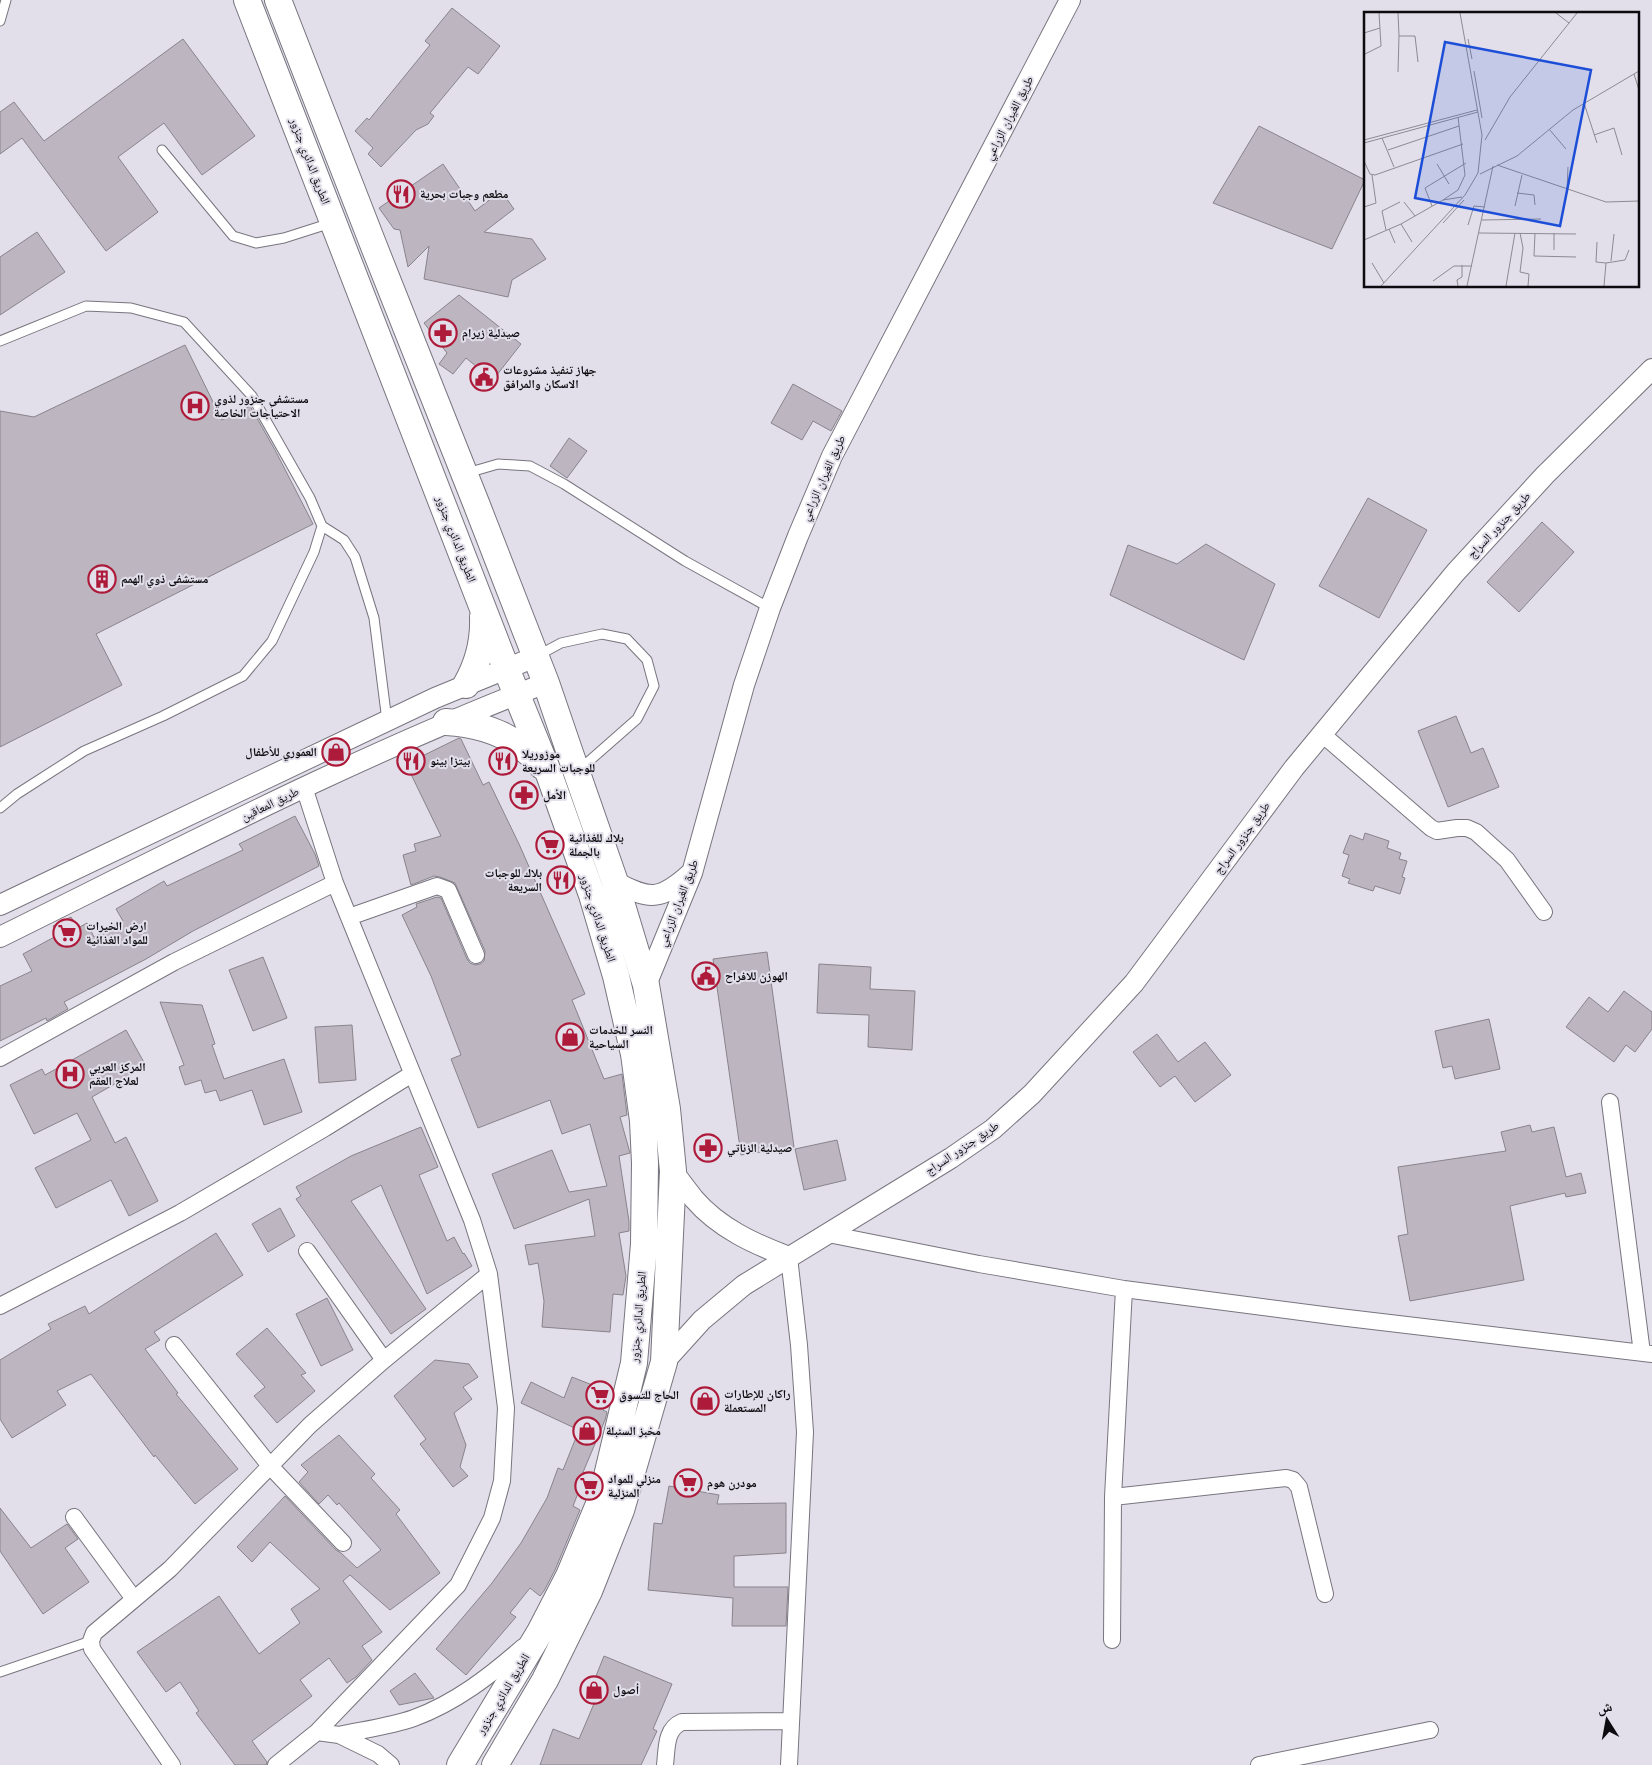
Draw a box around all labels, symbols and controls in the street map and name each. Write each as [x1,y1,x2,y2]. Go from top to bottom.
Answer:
inset map [1364,12,1640,288]
street label: طريق الغيران الزراعي [980,73,1039,164]
street label: الطريق الدائري جنزور [284,114,335,207]
restaurant icon: مطعم وجبات بحرية [386,179,416,209]
place label: مطعم وجبات بحرية [420,185,509,202]
pharmacy icon: صيدلية زيرام [428,318,458,348]
place label: صيدلية زيرام [462,324,520,341]
place label: جهاز تنفيذ مشروعات الاسكان والمرافق [503,361,597,392]
public building icon: جهاز تنفيذ مشروعات الاسكان والمرافق [469,362,499,392]
place label: مستشفي جنزور لذوي الاحتياجات الخاصة [214,390,309,421]
hospital icon: مستشفي جنزور لذوي الاحتياجات الخاصة [180,391,210,421]
street label: طريق الغيران الزراعي [796,432,851,524]
street label: طريق جنزور السراج [1463,487,1534,562]
street label: الطريق الدائري جنزور [430,492,481,585]
building icon: مستشفى ذوي الهمم [87,564,117,594]
place label: مستشفى ذوي الهمم [121,570,209,589]
shop icon: العموري للأطفال [321,737,351,767]
place label: العموري للأطفال [245,743,317,762]
place label: موزوريلا للوجبات السريعة [522,745,595,776]
restaurant icon: بيتزا بينو [396,746,426,776]
restaurant icon: موزوريلا للوجبات السريعة [488,746,518,776]
place label: بيتزا بينو [430,752,470,769]
pharmacy icon: الأمل [509,780,539,810]
street label: طريق المعاقين [238,782,302,825]
place label: الأمل [543,786,566,803]
street label: طريق جنزور السراج [1210,798,1274,877]
place label: بلاك للغذائية بالجملة [569,829,624,860]
supermarket icon: بلاك للغذائية بالجملة [535,830,565,860]
street label: طريق الغيران الزراعي [653,857,704,950]
place label: بلاك للوجبات السريعة [485,864,542,895]
restaurant icon: بلاك للوجبات السريعة [546,865,576,895]
street label: الطريق الدائري جنزور [574,871,621,965]
place label: ارض الخيرات للمواد الغذائية [86,917,148,948]
supermarket icon: ارض الخيرات للمواد الغذائية [52,918,82,948]
public building icon: الهوزن للافراح [691,961,721,991]
place label: الهوزن للافراح [725,967,788,984]
place label: النسر للخدمات السياحية [589,1021,653,1052]
shop icon: النسر للخدمات السياحية [555,1022,585,1052]
place label: المركز العربي لعلاج العقم [89,1058,146,1089]
hospital icon: المركز العربي لعلاج العقم [55,1059,85,1089]
street label: طريق جنزور السراج [921,1117,1002,1179]
pharmacy icon: صيدلية الزناتي [693,1133,723,1163]
place label: صيدلية الزناتي [727,1139,792,1158]
street label: الطريق الدائري جنزور [625,1270,652,1365]
supermarket icon: الحاج للتسوق [585,1380,615,1410]
place label: راكان للإطارات المستعملة [724,1385,791,1416]
place label: الحاج للتسوق [619,1386,679,1403]
shop icon: راكان للإطارات المستعملة [690,1386,720,1416]
shop icon: مخبز السنبلة [572,1416,602,1446]
place label: مخبز السنبلة [606,1422,661,1439]
supermarket icon: مودرن هوم [673,1468,703,1498]
place label: منزلي للمواد المنزلية [608,1470,661,1501]
supermarket icon: منزلي للمواد المنزلية [574,1471,604,1501]
place label: مودرن هوم [707,1474,757,1491]
street label: الطريق الدائري جنزور [471,1650,535,1739]
shop icon: أصول [579,1675,609,1705]
place label: أصول [613,1681,639,1698]
north arrow [1582,1695,1632,1745]
text: ش [1595,1696,1614,1717]

